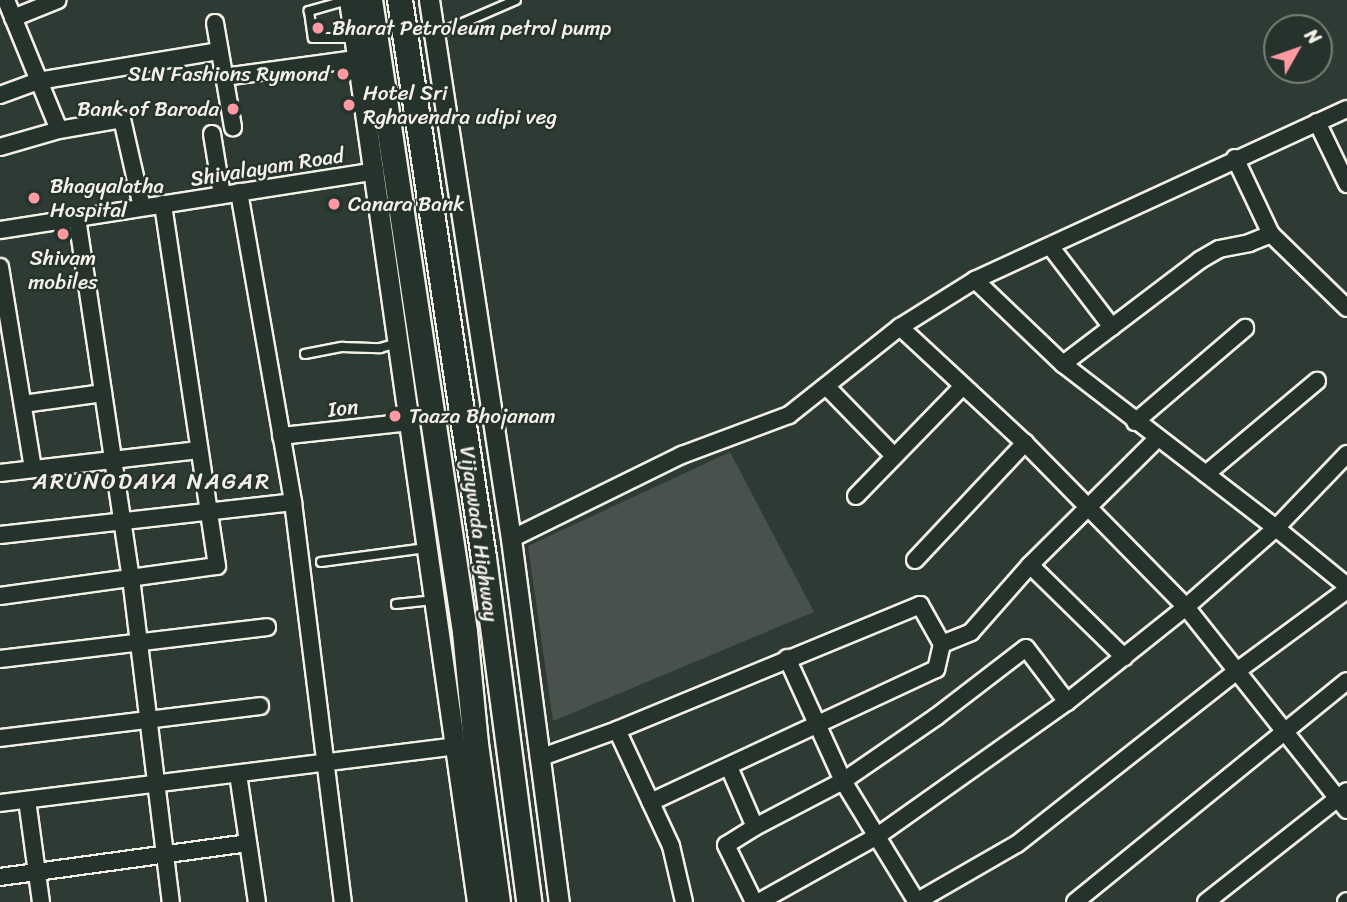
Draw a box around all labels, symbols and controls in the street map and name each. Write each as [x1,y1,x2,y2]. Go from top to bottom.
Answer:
north arrow [1263,14,1333,84]
place label: Bharat Petroleum petrol pump [332,15,612,41]
marker: Bharat Petroleum petrol pump [310,20,326,36]
text: N [1296,21,1330,52]
place label: SLN Fashions Rymond [128,61,329,87]
marker: SLN Fashions Rymond [335,66,351,82]
place label: Hotel Sri Rghavendra udipi veg [363,80,557,130]
place label: Bank of Baroda [77,96,219,122]
marker: Hotel Sri Rghavendra udipi veg [341,97,357,113]
marker: Bank of Baroda [225,101,241,117]
street label: Shivalayam Road [189,142,345,192]
place label: Bhagyalatha Hospital [50,173,164,223]
marker: Bhagyalatha Hospital [24,188,44,208]
place label: Canara Bank [348,191,464,217]
marker: Canara Bank [326,196,342,212]
marker: Shivam mobiles [55,226,71,242]
place label: Shivam mobiles [28,245,98,295]
street label: Ion [326,394,360,422]
place label: Taaza Bhojanam [409,403,556,429]
marker: Taaza Bhojanam [387,408,403,424]
street label: Vijaywada Highway [454,445,504,623]
district label: ARUNODAYA NAGAR [35,468,269,496]

